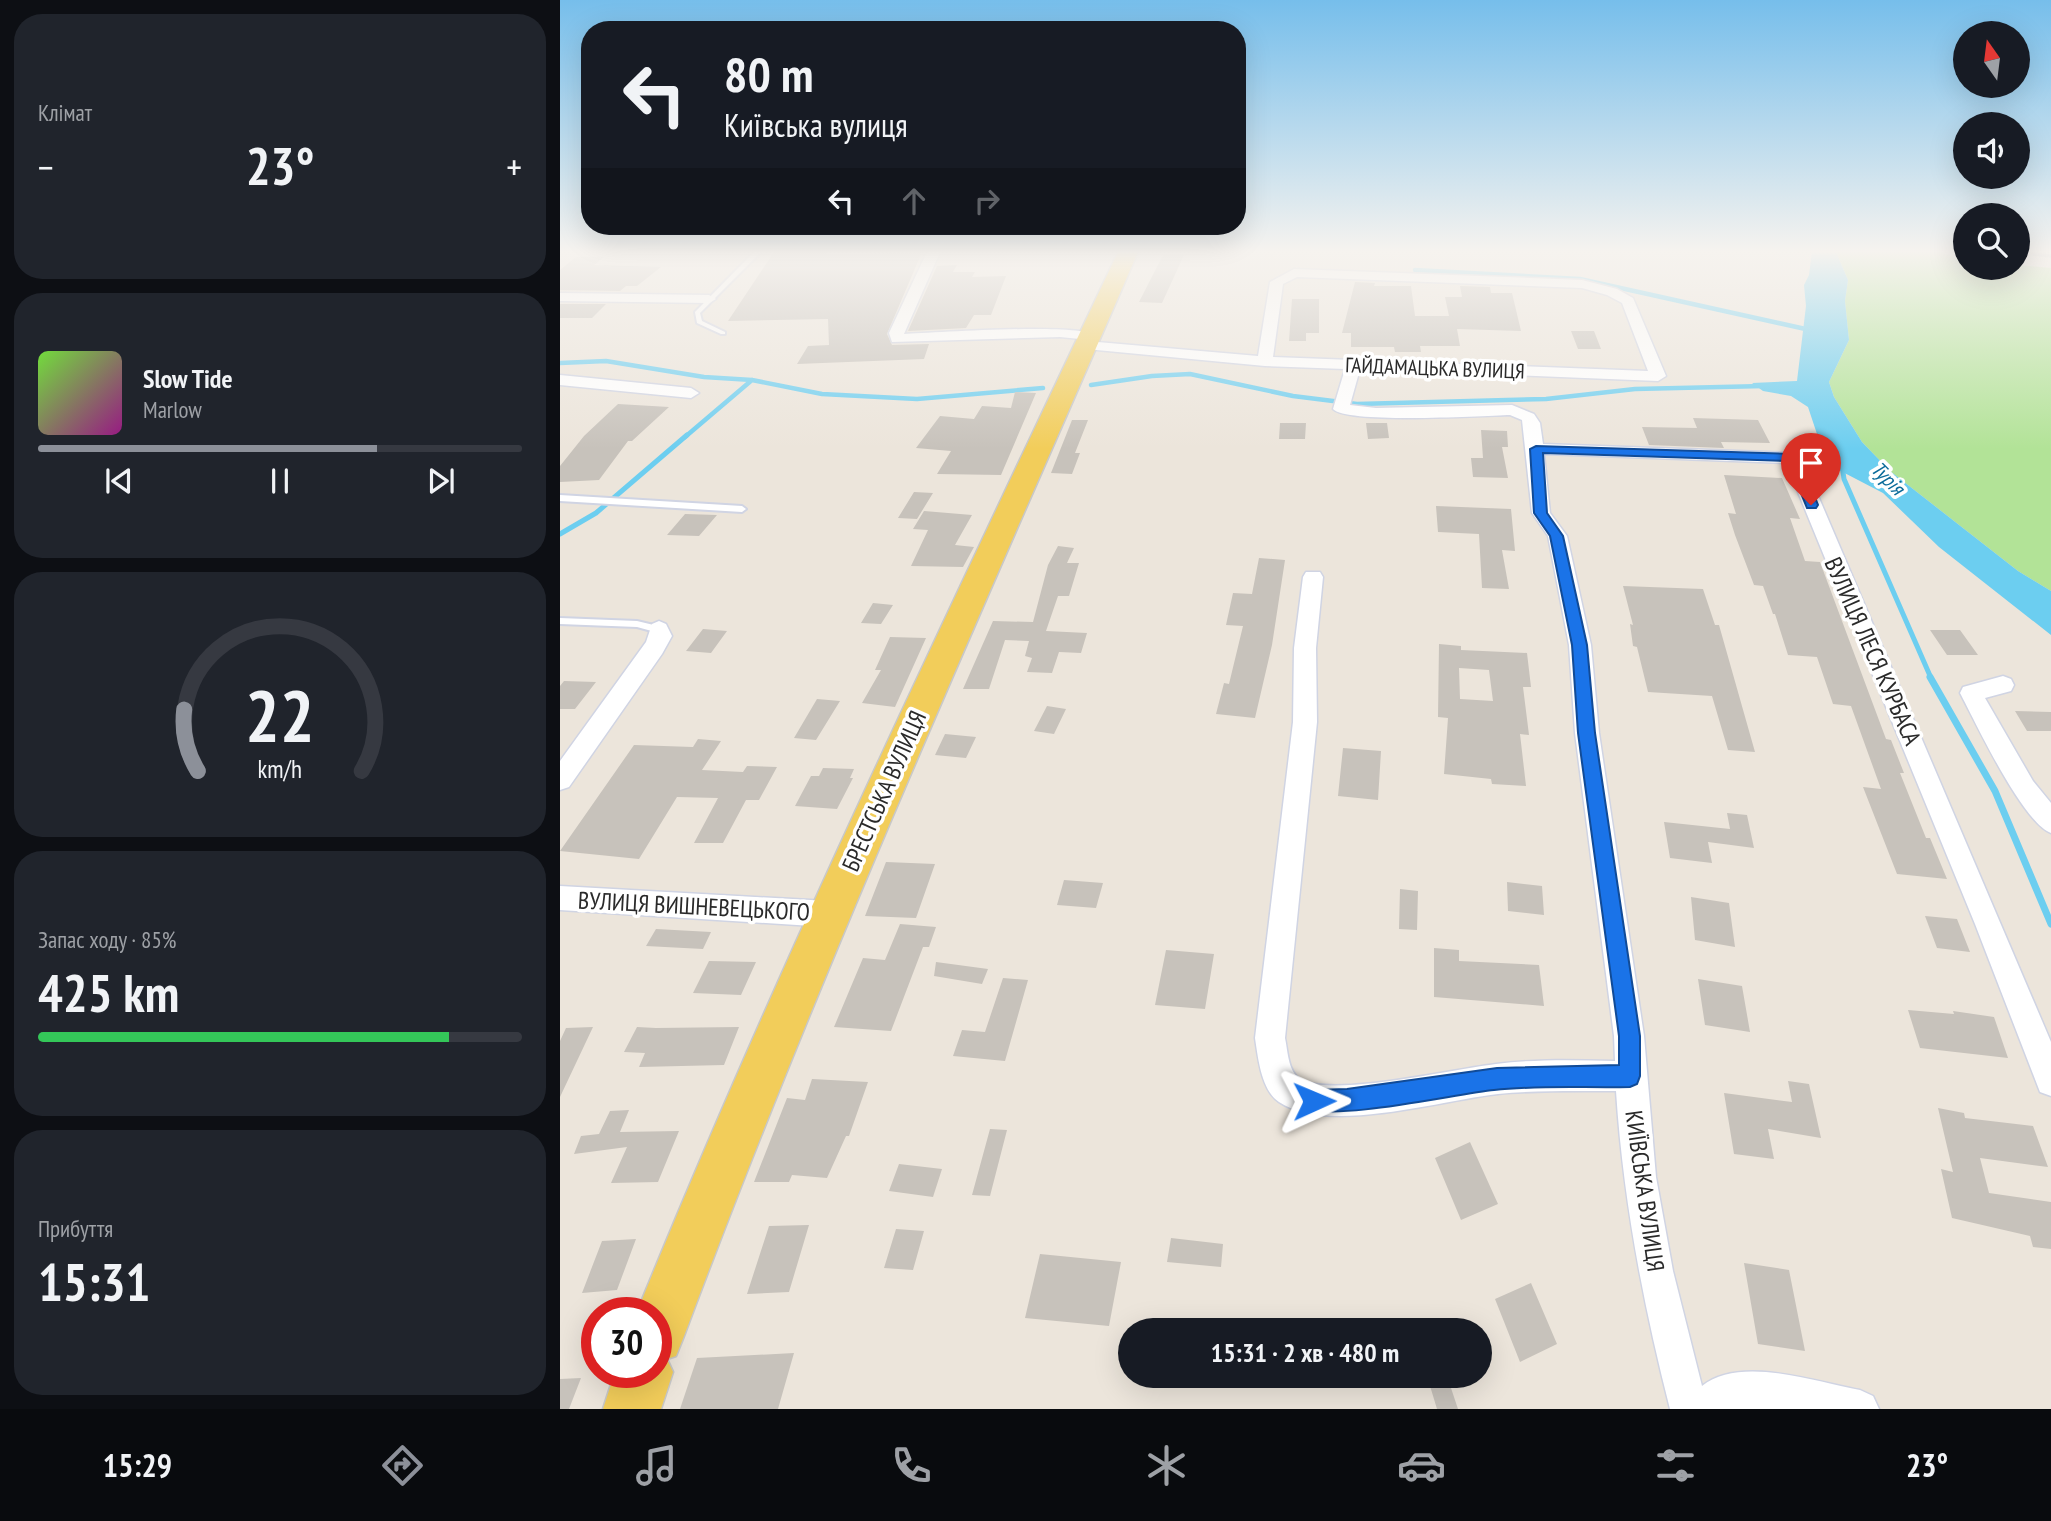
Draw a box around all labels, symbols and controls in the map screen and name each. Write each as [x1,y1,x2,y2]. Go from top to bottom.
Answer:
north arrow [1953,21,2030,98]
map controls [1953,21,2030,280]
text: 80 m [724,42,813,106]
icon: left [609,49,700,140]
text: Клімат [38,98,92,127]
text: Київська вулиця [724,104,908,146]
button: sound [1953,112,2030,189]
text: 23° [246,132,314,199]
text: − [38,142,54,191]
text: + [506,142,522,191]
icon: left [822,182,860,220]
icon: ahead [895,182,933,220]
icon: right [968,182,1006,220]
button: search [1953,203,2030,280]
street label: ГАЙДАМАЦЬКА ВУЛИЦЯ [1345,351,1525,385]
text: Slow Tide [143,362,233,395]
text: Marlow [143,395,202,424]
pin [1781,433,1841,505]
icon: arrive [1792,444,1830,482]
water label: Турія [1865,455,1912,502]
icon: previous [100,462,138,500]
icon: pause [261,462,299,500]
icon: next [422,462,460,500]
street label: ВУЛИЦЯ ЛЕСЯ КУРБАСА [1818,552,1929,750]
text: 22 [245,667,315,761]
street label: БРЕСТСЬКА ВУЛИЦЯ [835,706,933,876]
text: km/h [258,752,302,784]
street label: ВУЛИЦЯ ВИШНЕВЕЦЬКОГО [577,884,811,928]
text: Запас ходу · 85% [38,925,176,954]
text: 425 km [38,959,179,1026]
position arrow [1277,1064,1351,1138]
street label: КИЇВСЬКА ВУЛИЦЯ [1618,1108,1672,1274]
text: Прибуття [38,1214,113,1243]
text: 15:31 [38,1248,150,1315]
speed limit sign: 30 [581,1297,672,1388]
text: 15:31 · 2 хв · 480 m [1211,1336,1399,1369]
icon: directions [378,1441,427,1490]
icon: music [632,1441,681,1490]
icon: phone [887,1441,936,1490]
icon: climate [1142,1441,1191,1490]
icon: car [1397,1441,1446,1490]
icon: filters [1651,1441,1700,1490]
text: 15:29 [103,1444,172,1486]
text: 23° [1906,1444,1948,1486]

